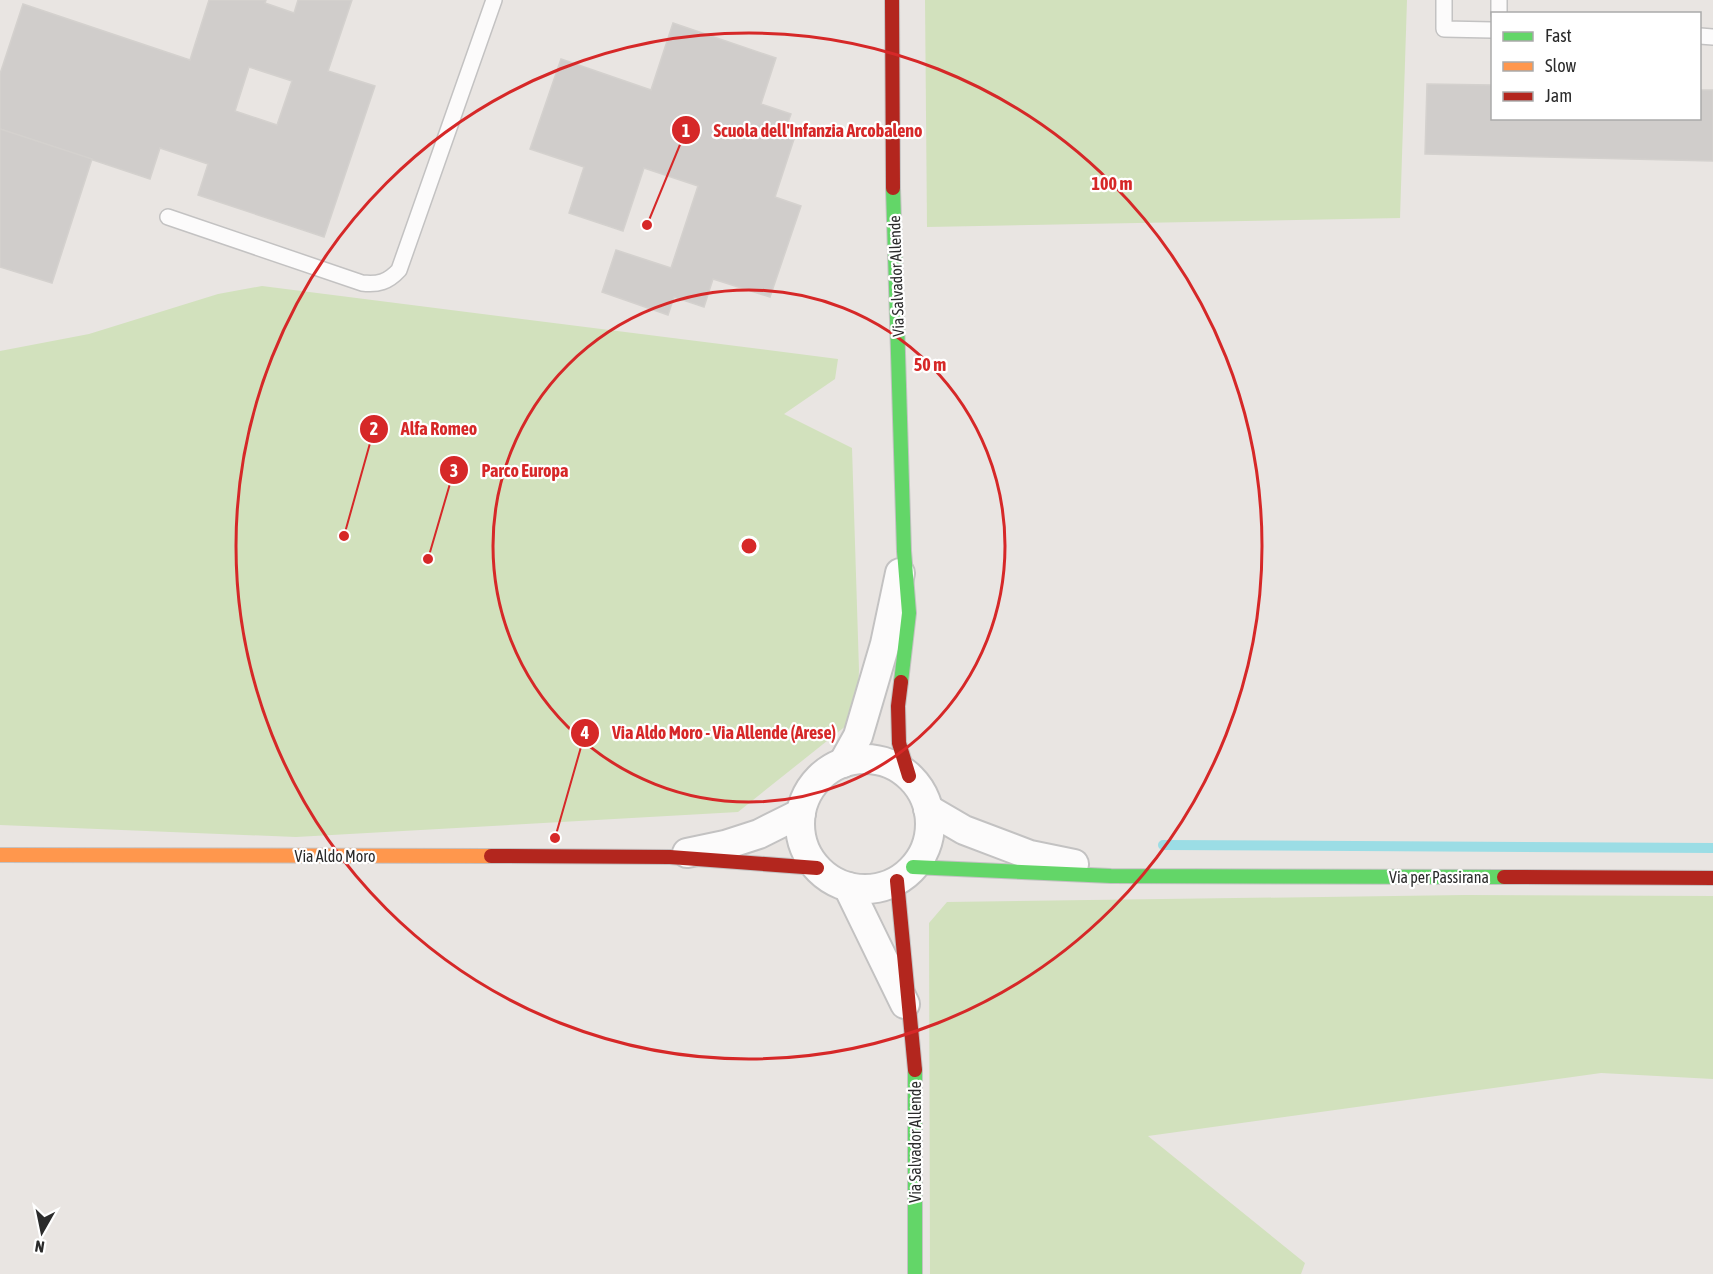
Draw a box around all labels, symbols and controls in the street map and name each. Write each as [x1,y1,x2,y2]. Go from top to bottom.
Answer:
legend [1491,12,1701,120]
text: Fast [1545,25,1572,46]
text: Slow [1545,55,1576,76]
text: Jam [1545,85,1572,106]
callout: Scuola dell'Infanzia Arcobaleno [671,112,934,148]
text: 1 [682,120,690,141]
text: Scuola dell'Infanzia Arcobaleno [713,120,923,141]
text: 100 m [1092,173,1132,194]
street label: Via Salvador Allende [885,215,907,337]
text: 50 m [914,354,946,375]
callout: Alfa Romeo [359,411,489,447]
text: 2 [370,418,378,439]
text: Alfa Romeo [400,418,477,439]
callout: Parco Europa [439,452,580,488]
text: 3 [450,460,458,481]
text: Parco Europa [482,460,568,481]
centre of rings [739,536,759,556]
callout: Via Aldo Moro - Via Allende (Arese) [570,715,848,751]
text: 4 [580,722,589,743]
text: Via Aldo Moro - Via Allende (Arese) [611,722,836,743]
street label: Via Aldo Moro [295,847,375,865]
street label: Via per Passirana [1389,868,1489,887]
street label: Via Salvador Allende [906,1081,924,1203]
north arrow [12,1202,72,1262]
text: N [34,1237,46,1256]

